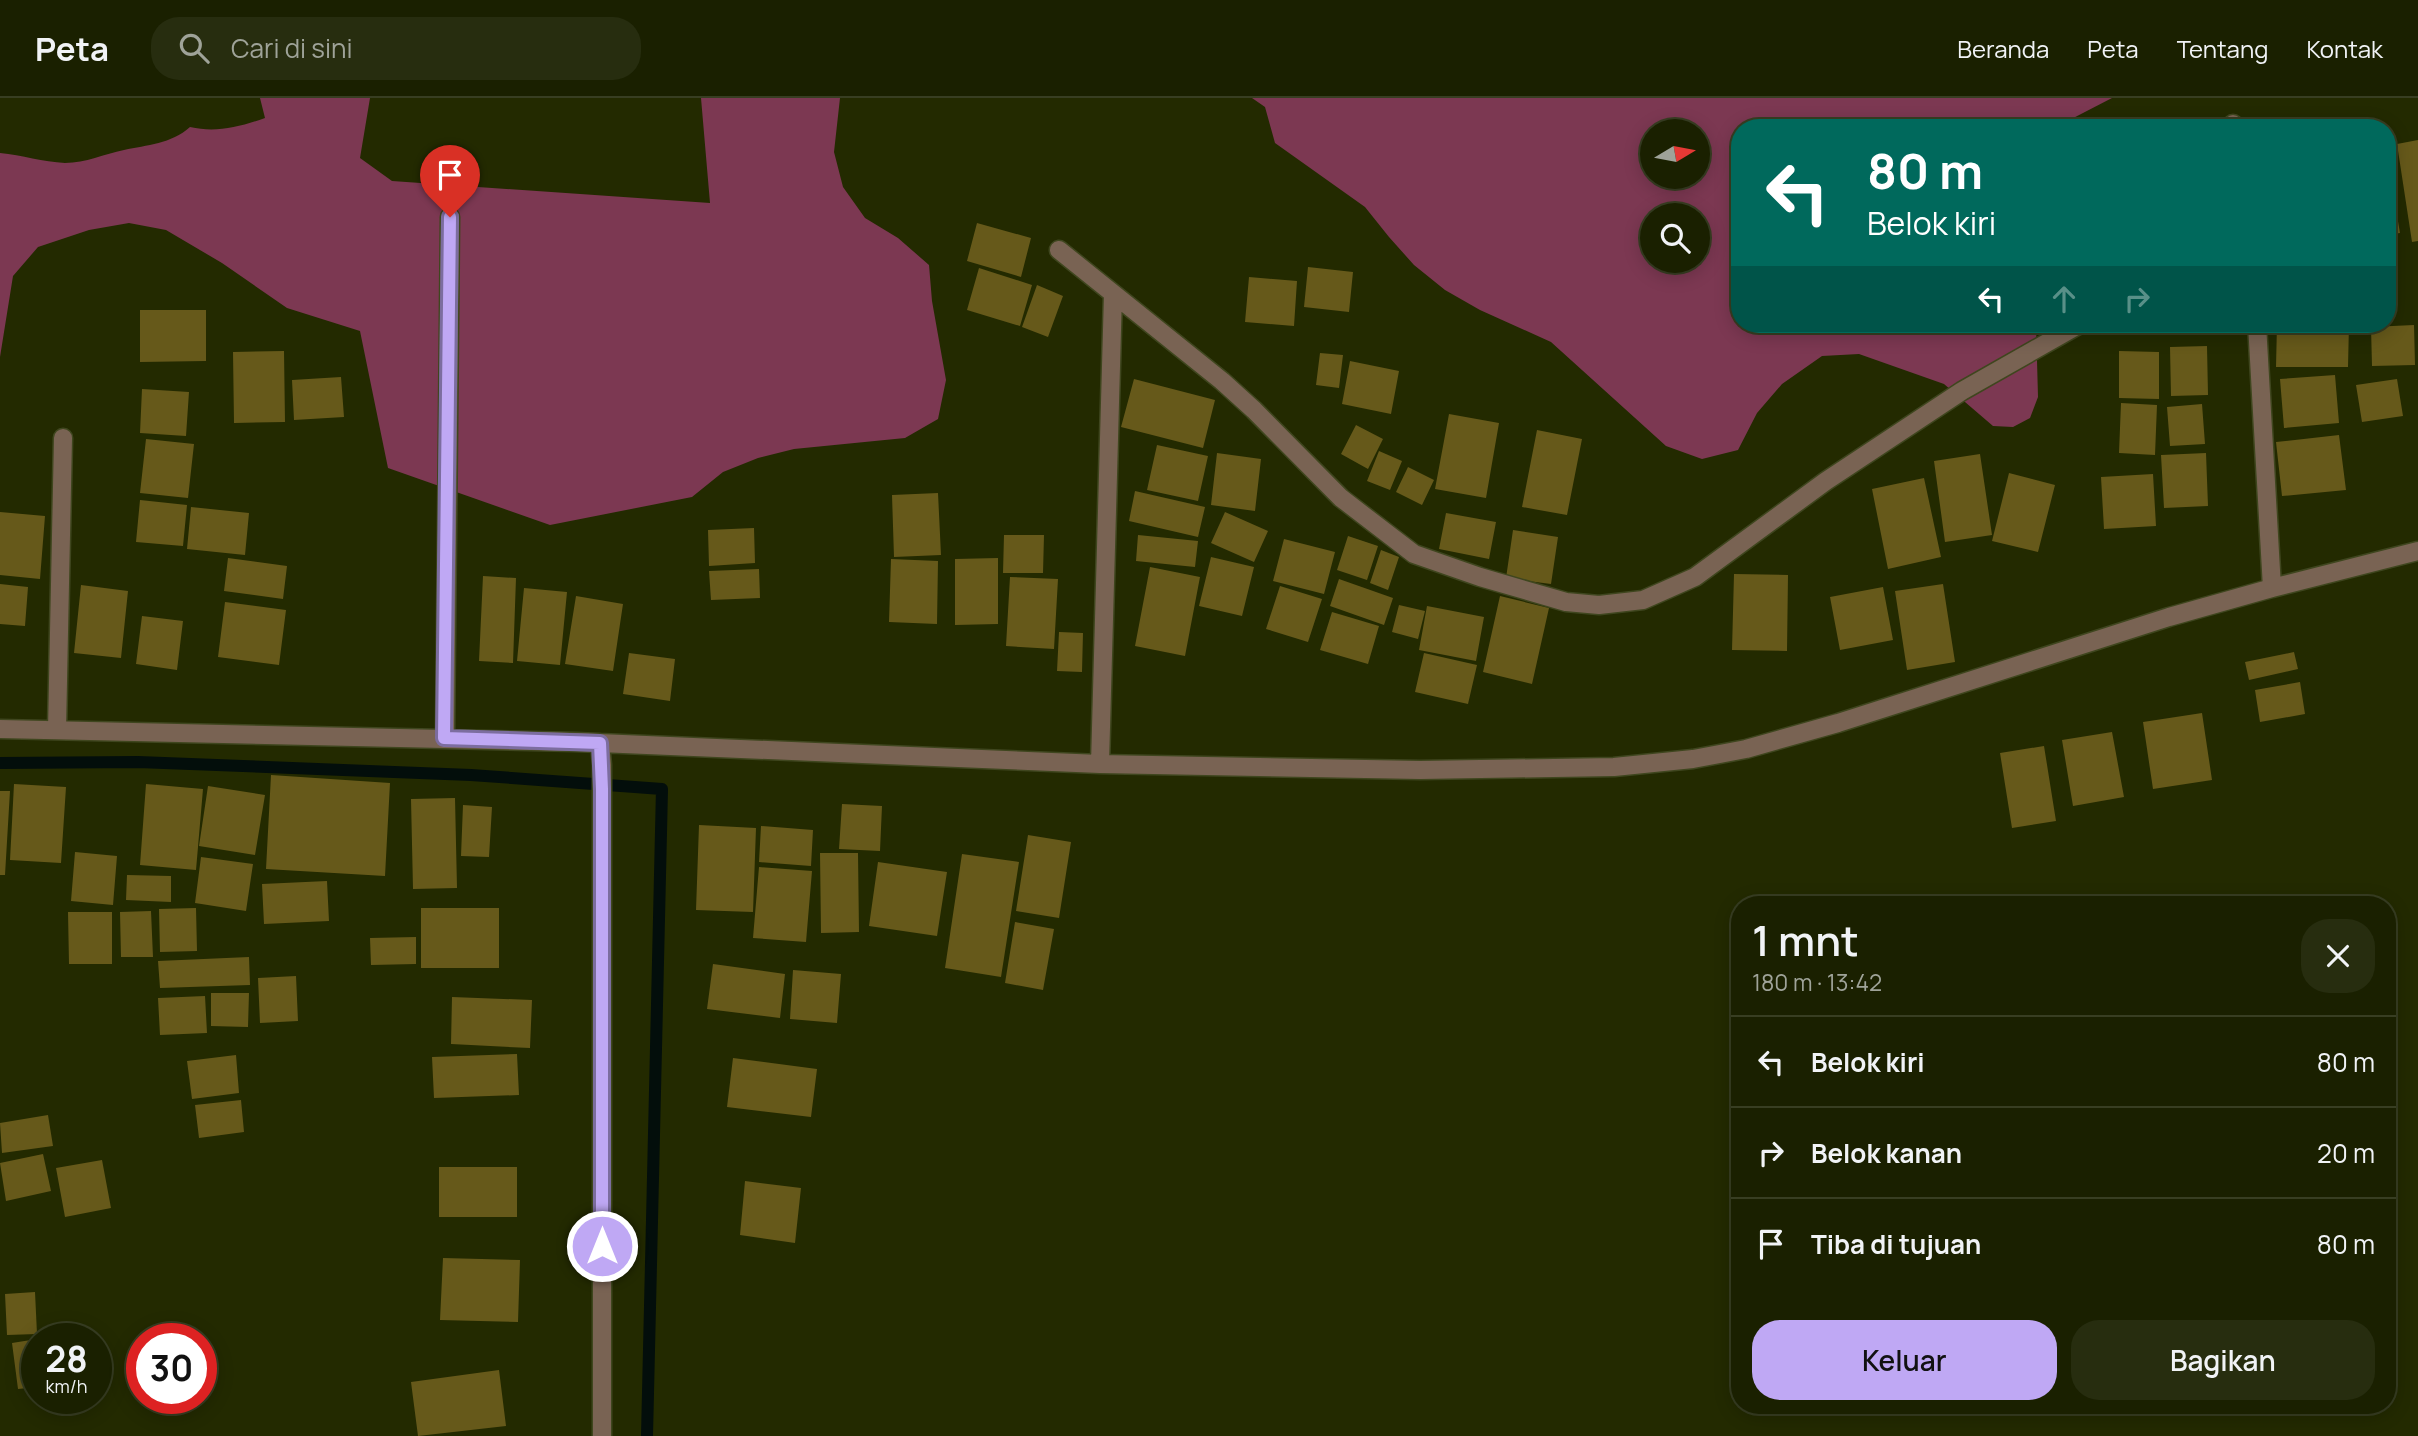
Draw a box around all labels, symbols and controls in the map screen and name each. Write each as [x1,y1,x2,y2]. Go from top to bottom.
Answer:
search box [151,17,641,80]
text: Peta [35,26,109,71]
icon: search [175,29,213,67]
text: Cari di sini [231,30,353,66]
text: Beranda [1957,32,2049,65]
text: Peta [2087,32,2139,65]
text: Tentang [2177,32,2268,65]
text: Kontak [2306,32,2383,65]
north arrow [1640,119,1710,189]
map controls [1640,119,1710,273]
text: 80 m [1867,137,1983,204]
pin [420,145,480,217]
icon: left [1752,147,1843,238]
icon: arrive [431,156,469,194]
text: Belok kiri [1867,201,1996,245]
button: search [1640,203,1710,273]
icon: left [1972,280,2010,318]
icon: ahead [2045,280,2083,318]
icon: right [2118,280,2156,318]
text: 1 mnt [1752,911,1859,969]
button: close [2301,919,2375,993]
text: 180 m · 13:42 [1752,966,1882,998]
icon: left [1752,1043,1790,1081]
text: Belok kiri [1811,1044,1925,1080]
text: 80 m [2317,1044,2375,1080]
icon: right [1752,1134,1790,1172]
text: Belok kanan [1811,1135,1962,1171]
text: 20 m [2317,1135,2375,1171]
position arrow [565,1209,639,1283]
icon: arrive [1752,1225,1790,1263]
text: Tiba di tujuan [1811,1226,1981,1262]
text: 80 m [2317,1226,2375,1262]
button: Keluar [1752,1320,2057,1400]
button: Bagikan [2071,1320,2375,1400]
speed limit sign: 30 [126,1323,217,1414]
text: 28 [45,1335,88,1383]
text: km/h [46,1374,87,1398]

